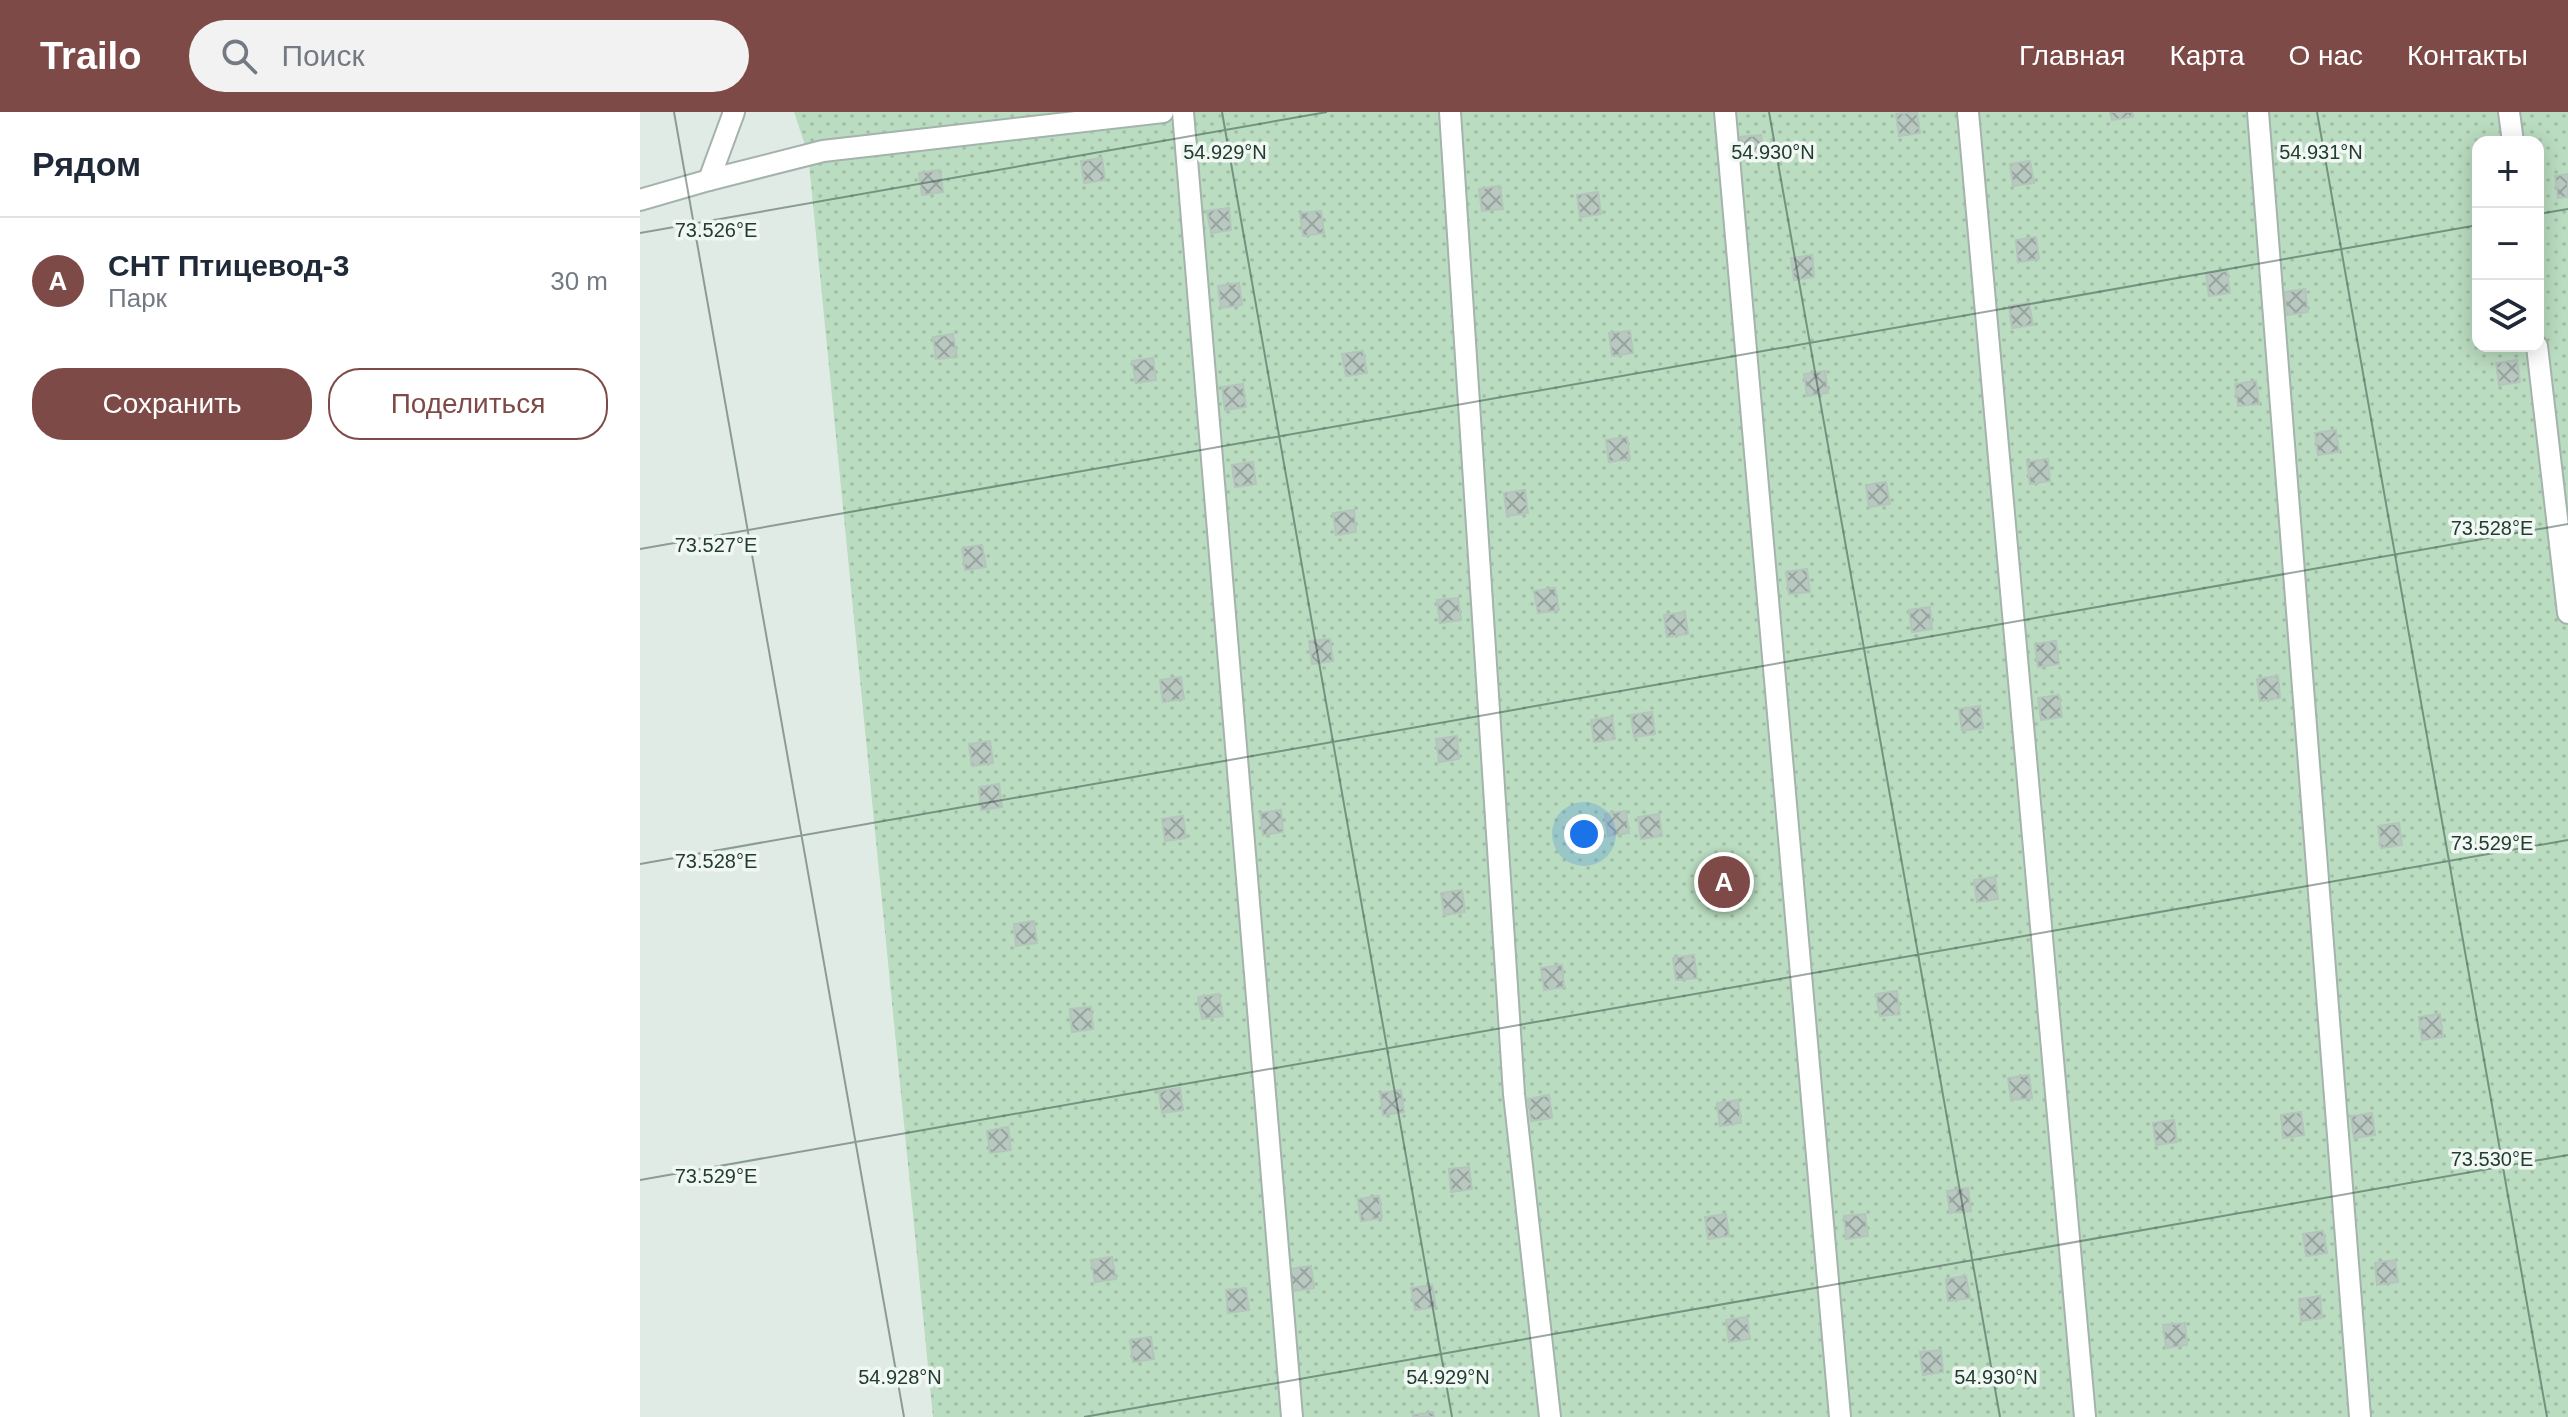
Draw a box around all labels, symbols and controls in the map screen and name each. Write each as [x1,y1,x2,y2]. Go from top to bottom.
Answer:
search box [189,20,749,92]
icon: search [217,34,261,78]
text: Trailo [40,35,141,77]
text: Поиск [281,39,365,72]
text: Главная [2019,40,2126,71]
text: Карта [2170,40,2244,71]
text: О нас [2288,40,2363,71]
text: Контакты [2407,40,2528,71]
map controls [2472,136,2544,352]
button: + [2472,136,2544,208]
text: 54.929°N [1183,141,1267,163]
text: 54.930°N [1731,141,1815,163]
text: 54.931°N [2279,141,2363,163]
text: Рядом [32,145,141,183]
button: − [2472,208,2544,280]
text: 73.526°E [675,219,757,241]
text: СНТ Птицевод-3 [108,249,350,282]
text: A [49,266,67,296]
text: 30 m [550,266,608,296]
button: layers [2472,280,2544,352]
text: Парк [108,283,167,313]
button: Сохранить [32,368,312,440]
button: Поделиться [328,368,608,440]
text: 73.528°E [2451,517,2533,539]
text: 73.527°E [675,534,757,556]
your location [1564,814,1604,854]
text: 73.529°E [2451,832,2533,854]
text: 73.528°E [675,850,757,872]
pin: A [1698,852,1750,912]
text: 73.530°E [2451,1148,2533,1170]
text: 73.529°E [675,1165,757,1187]
text: 54.928°N [858,1366,942,1388]
text: 54.929°N [1406,1366,1490,1388]
text: 54.930°N [1954,1366,2038,1388]

